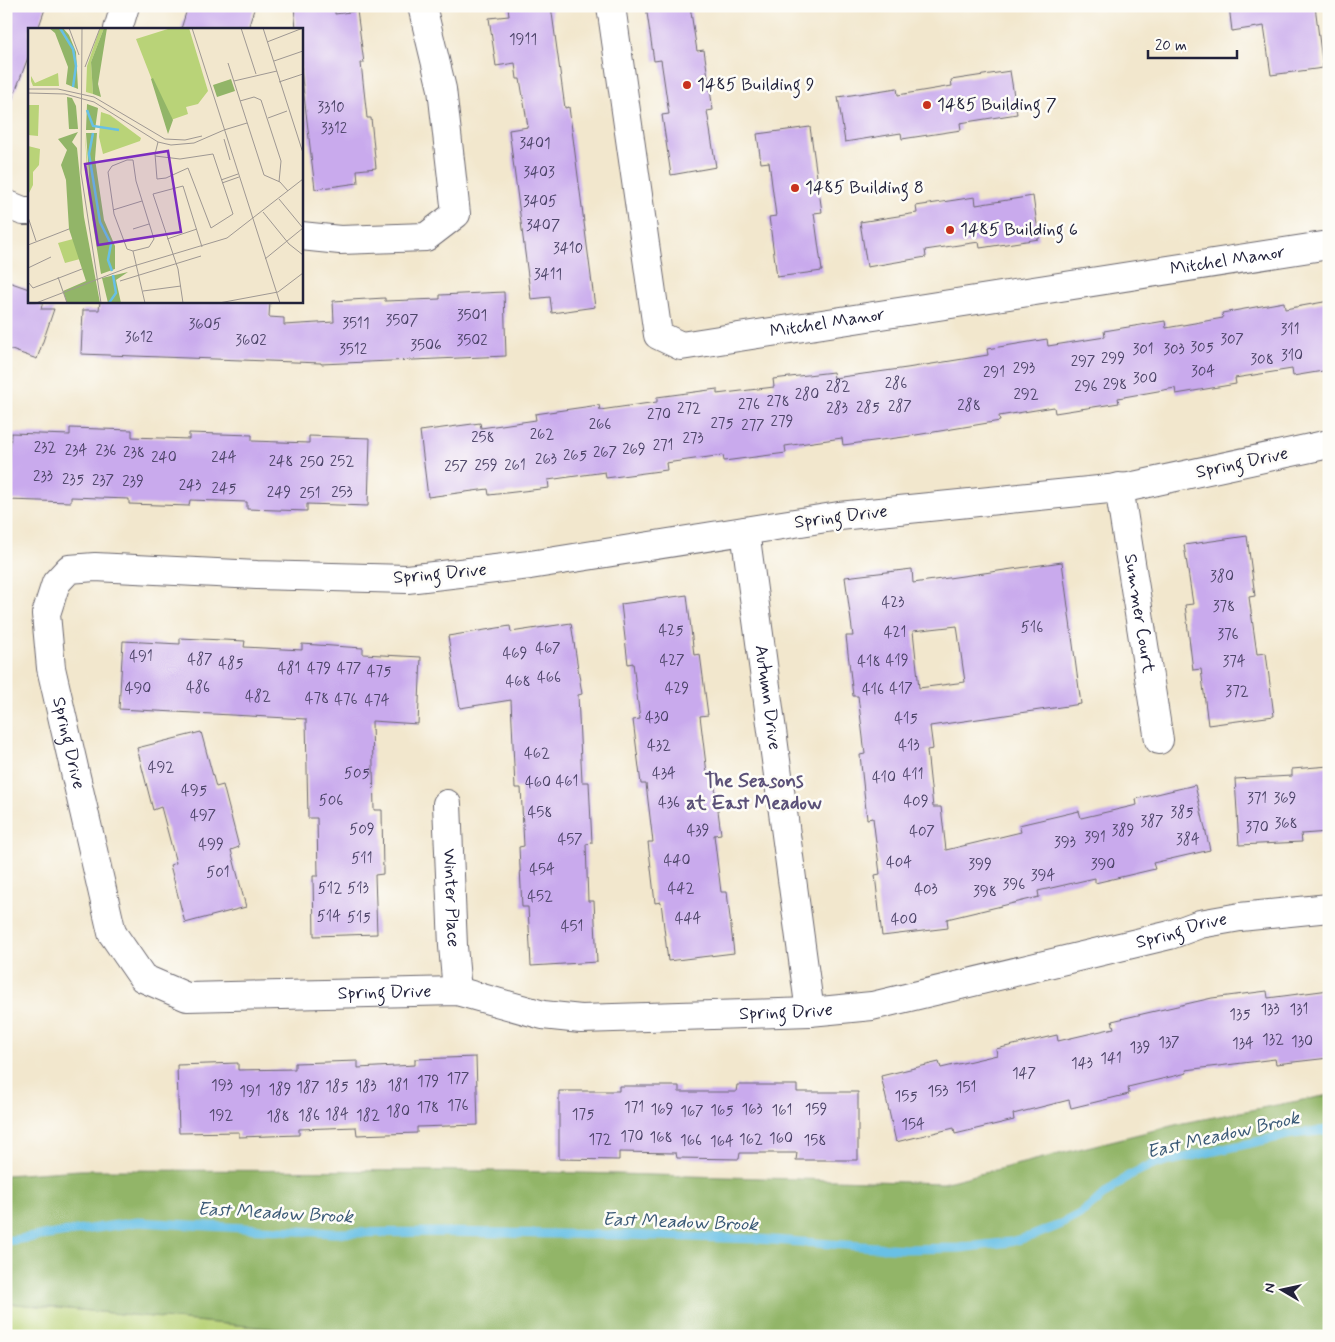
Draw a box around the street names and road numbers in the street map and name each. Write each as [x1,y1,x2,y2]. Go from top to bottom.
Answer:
street label: Mitchel Manor [1168,240,1287,282]
street label: Mitchel Manor [768,302,887,344]
street label: Spring Drive [1194,442,1291,486]
street label: Spring Drive [793,499,889,537]
street label: Summer Court [1118,552,1160,675]
street label: Spring Drive [392,558,488,592]
street label: Autumn Drive [749,643,786,752]
street label: Spring Drive [46,695,91,792]
street label: Winter Place [437,848,465,948]
street label: Spring Drive [1134,907,1229,955]
street label: Spring Drive [337,980,432,1007]
street label: Spring Drive [739,998,834,1027]

